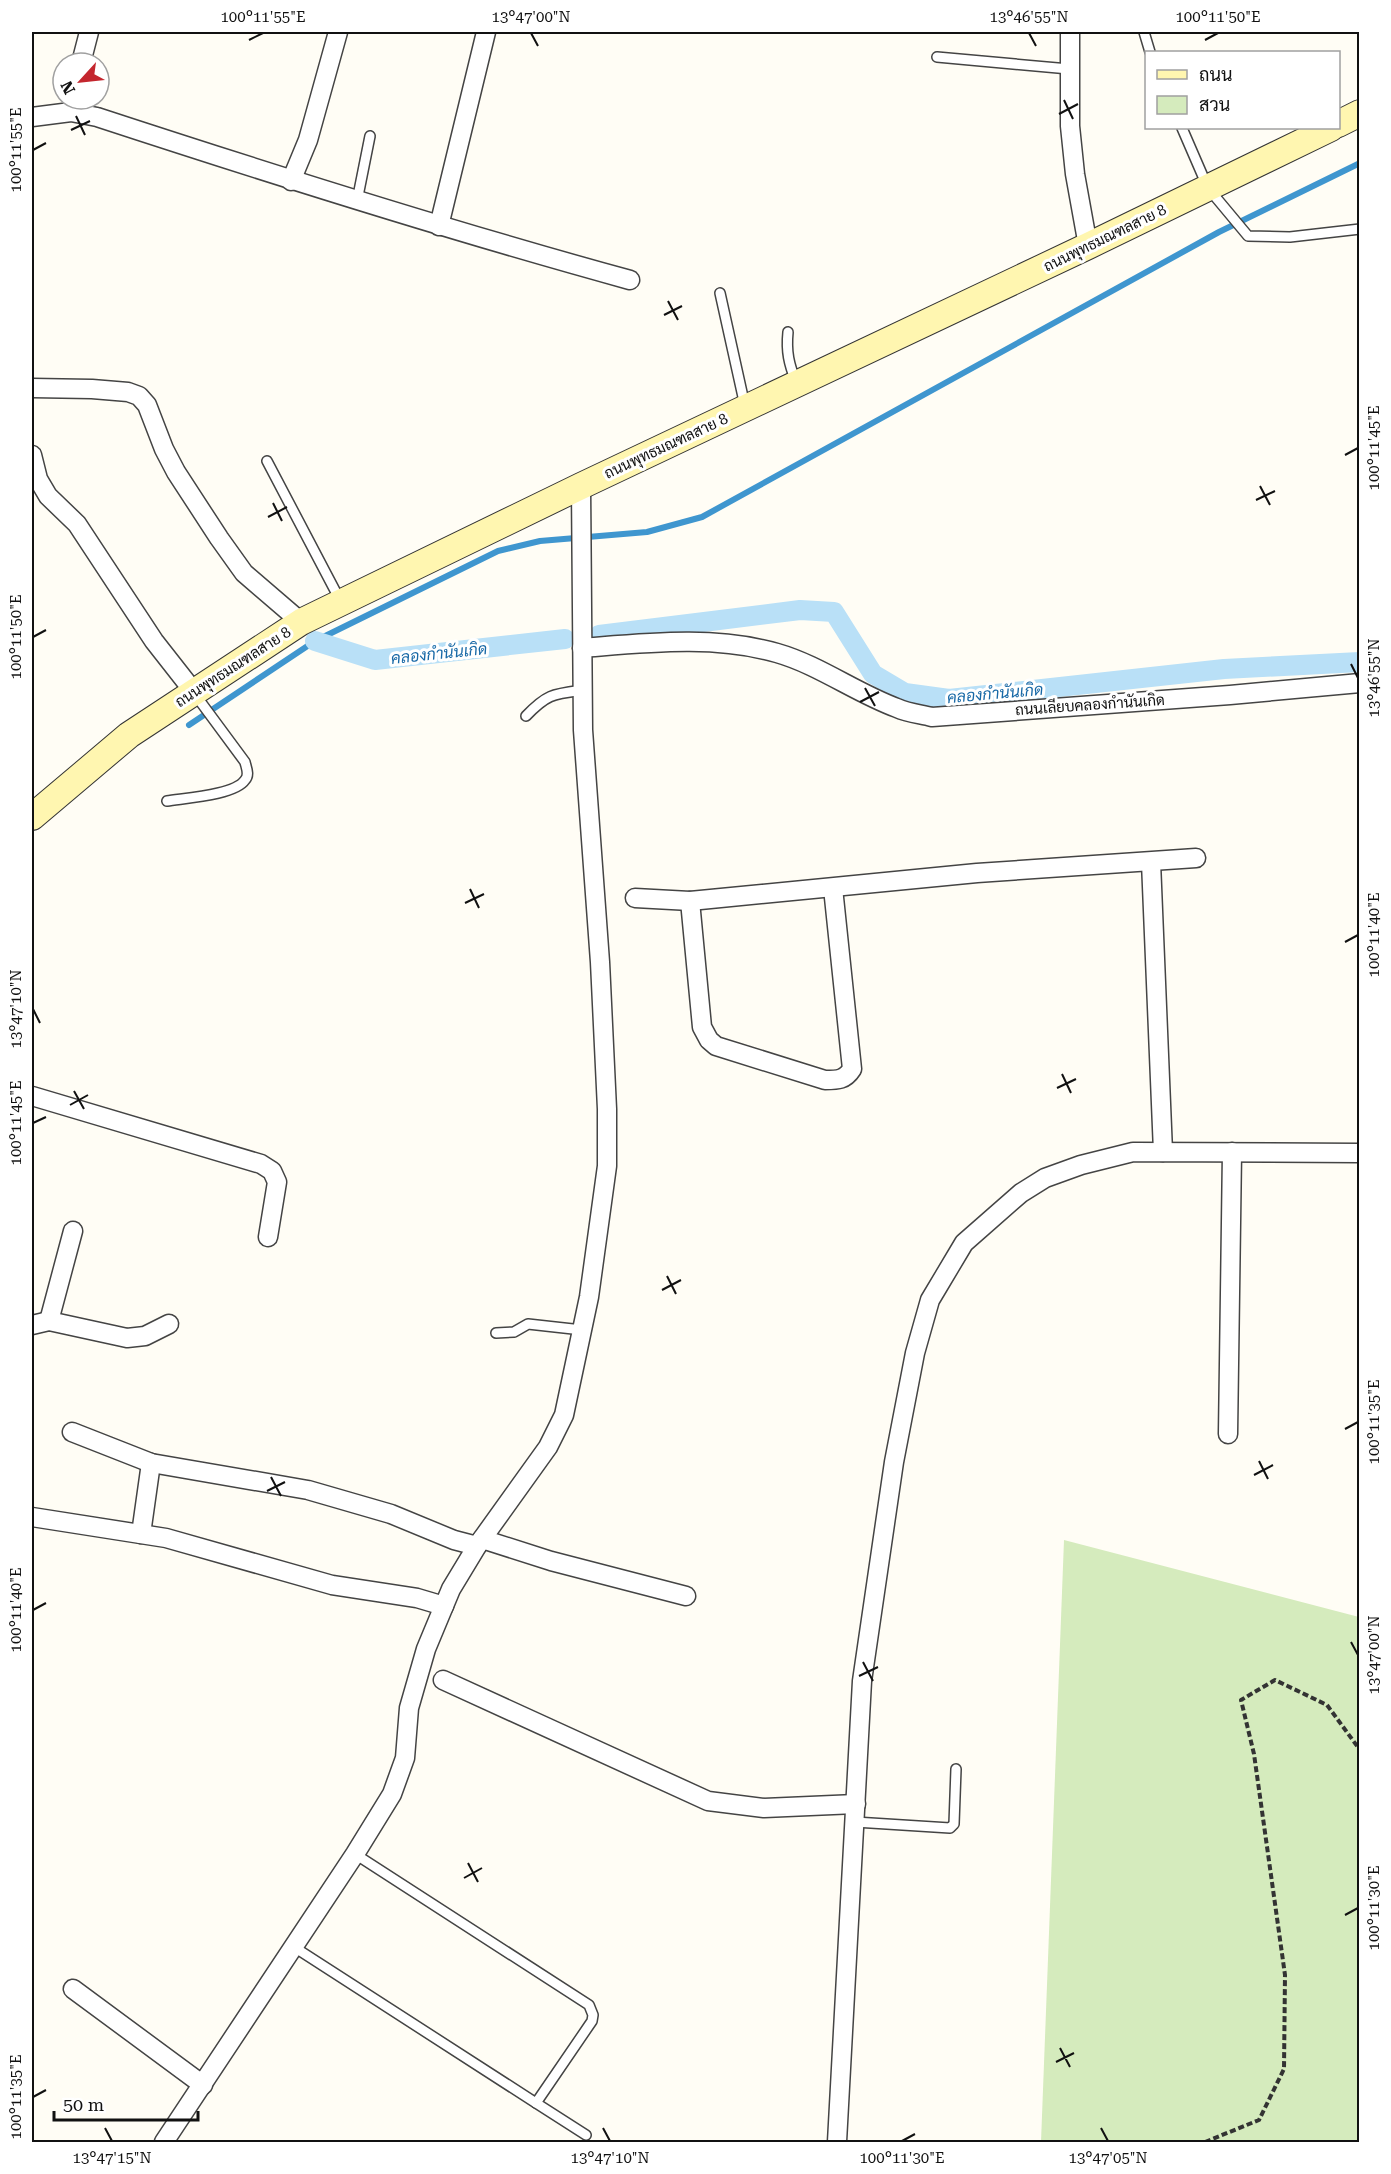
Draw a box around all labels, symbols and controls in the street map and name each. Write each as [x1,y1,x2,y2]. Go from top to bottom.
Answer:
text: 100°11'55"E [220,8,306,26]
text: 13°47'00"N [491,8,571,26]
text: 13°46'55"N [989,8,1069,26]
text: 100°11'50"E [1175,8,1261,26]
north arrow [51,51,111,111]
legend [1145,51,1340,129]
text: ถนน [1199,64,1232,85]
text: N [57,78,79,97]
text: สวน [1199,94,1230,115]
text: 100°11'55"E [7,107,25,193]
street label: ถนนพุทธมณฑลสาย 8 [1041,200,1170,277]
text: 100°11'45"E [1365,405,1383,491]
street label: ถนนพุทธมณฑลสาย 8 [601,409,732,484]
text: 100°11'50"E [7,594,25,680]
street label: ถนนพุทธมณฑลสาย 8 [172,623,295,713]
water label: คลองกำนันเกิด [390,638,488,668]
text: 13°46'55"N [1365,638,1383,718]
water label: คลองกำนันเกิด [946,679,1044,707]
street label: ถนนเลียบคลองกำนันเกิด [1014,690,1165,719]
text: 100°11'40"E [1365,892,1383,978]
text: 13°47'10"N [7,969,25,1049]
text: 100°11'45"E [7,1080,25,1166]
text: 100°11'35"E [1365,1379,1383,1465]
text: 100°11'40"E [7,1567,25,1653]
text: 13°47'00"N [1365,1615,1383,1695]
text: 100°11'30"E [1365,1865,1383,1951]
text: 100°11'35"E [7,2054,25,2140]
scale bar [54,2084,198,2122]
text: 50 m [63,2094,104,2115]
text: 13°47'15"N [72,2149,152,2167]
text: 13°47'10"N [570,2149,650,2167]
text: 100°11'30"E [859,2149,945,2167]
text: 13°47'05"N [1068,2149,1148,2167]

